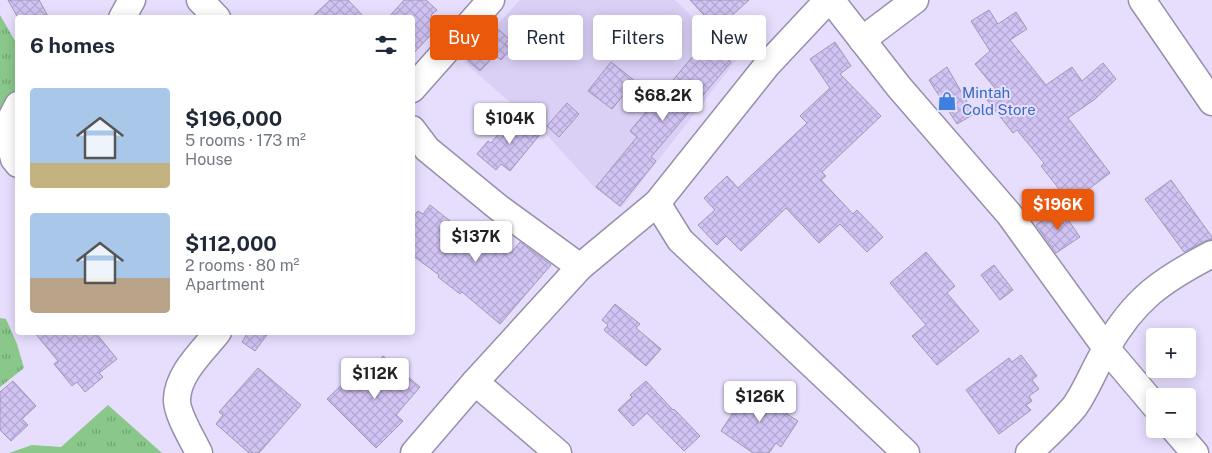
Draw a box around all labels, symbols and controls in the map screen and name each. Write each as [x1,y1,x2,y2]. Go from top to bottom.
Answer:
chip: Buy [430,15,498,60]
chip: Rent [508,15,583,60]
chip: Filters [593,15,682,60]
chip: New [692,15,766,60]
icon: filters [372,31,400,59]
text: 6 homes [30,33,115,58]
pin: $68.2K [622,80,704,122]
place label: Mintah Cold Store [962,84,1036,118]
text: $68.2K [634,86,692,105]
shop icon: Mintah Cold Store [936,90,958,112]
pin: $104K [475,102,545,145]
text: $196,000 [185,106,282,131]
icon: home [70,108,130,168]
text: $104K [485,109,535,128]
text: 5 rooms · 173 m² [185,131,306,150]
text: House [185,150,233,169]
pin: $196K [1023,188,1093,231]
text: $196K [1033,195,1083,214]
pin: $137K [441,220,511,263]
text: $137K [451,227,501,246]
text: $112,000 [185,231,277,256]
icon: home [70,233,130,293]
text: 2 rooms · 80 m² [185,256,299,275]
text: Apartment [185,275,265,294]
map controls [1146,328,1196,438]
button: + [1146,328,1196,378]
pin: $112K [340,358,410,400]
text: $112K [352,364,398,383]
pin: $126K [725,380,795,423]
text: $126K [735,387,785,406]
button: − [1146,388,1196,438]

